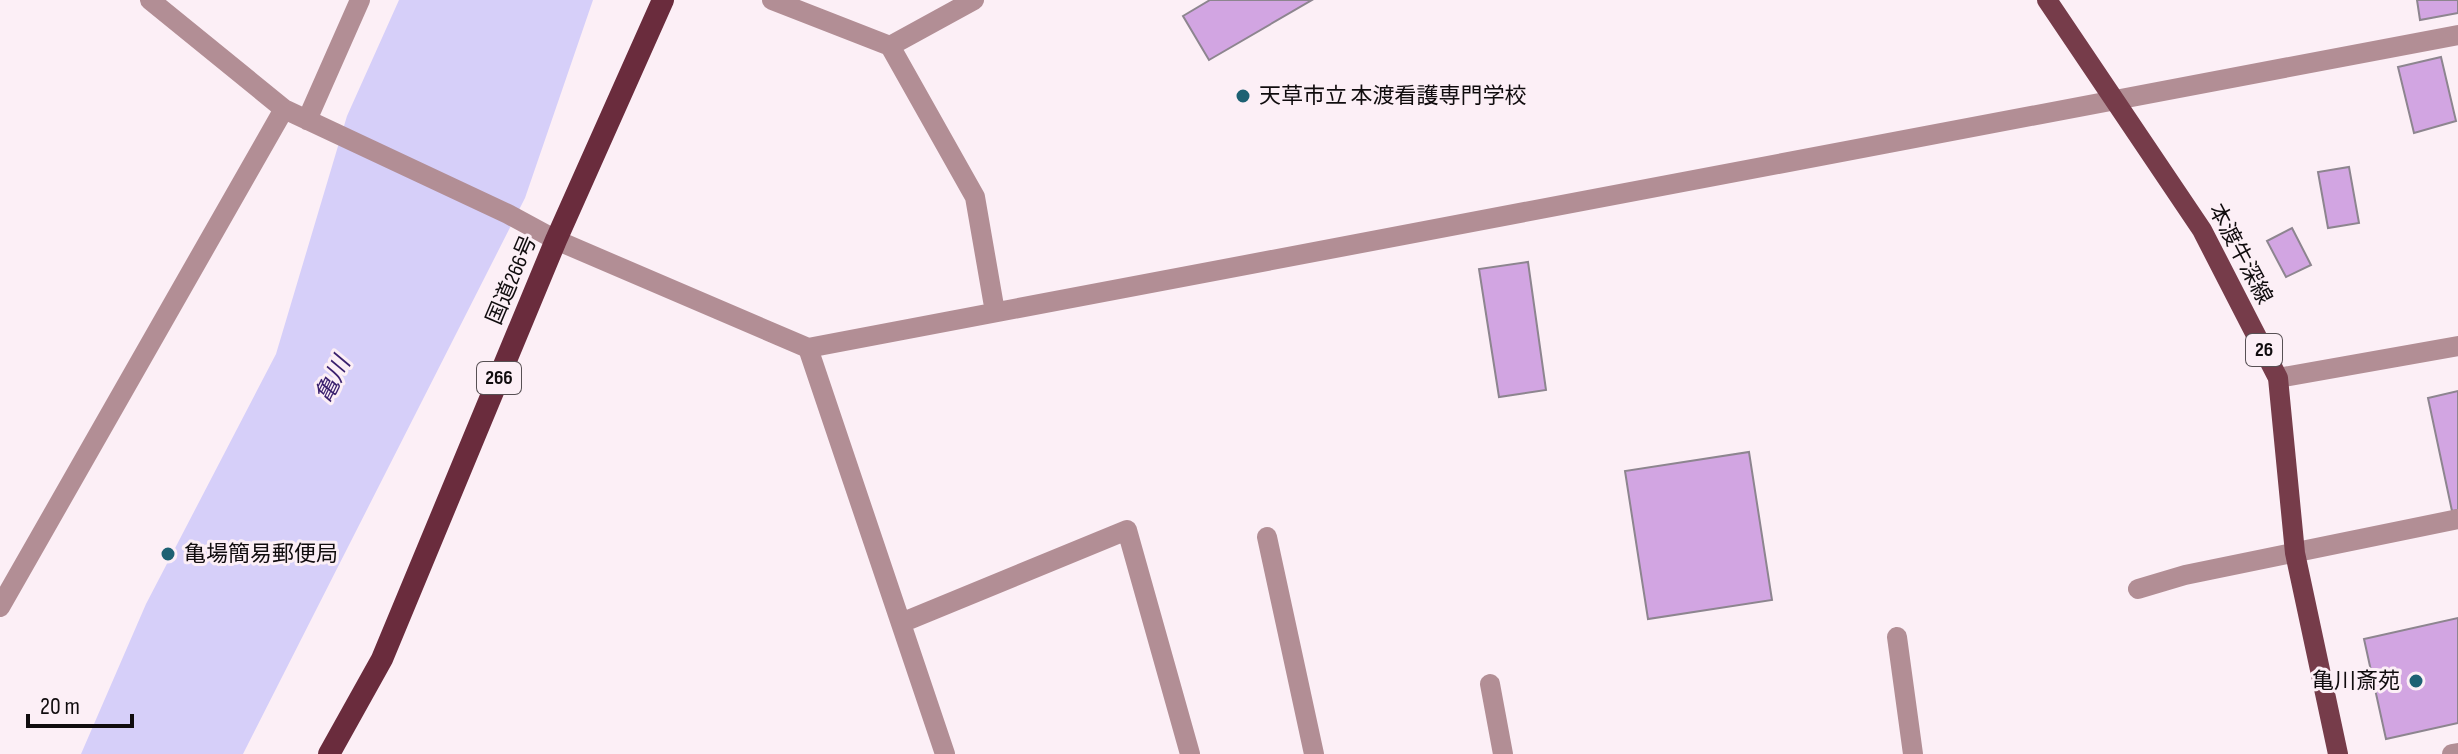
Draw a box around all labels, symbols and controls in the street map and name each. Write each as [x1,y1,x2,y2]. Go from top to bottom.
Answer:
place label: 天草市立 本渡看護専門学校 [1259,83,1527,110]
marker: 天草市立 本渡看護専門学校 [1234,87,1252,105]
street label: 本渡牛深線 [2202,199,2278,309]
street label: 国道266号 [481,231,543,329]
road number: 26 [2246,334,2282,366]
water label: 亀川 [309,349,358,408]
road number: 266 [477,362,521,394]
place label: 亀場簡易郵便局 [184,541,338,568]
marker: 亀場簡易郵便局 [159,545,177,563]
place label: 亀川斎苑 [2312,668,2400,695]
marker: 亀川斎苑 [2407,672,2425,690]
scale bar [28,678,132,728]
text: 20 m [40,692,80,721]

